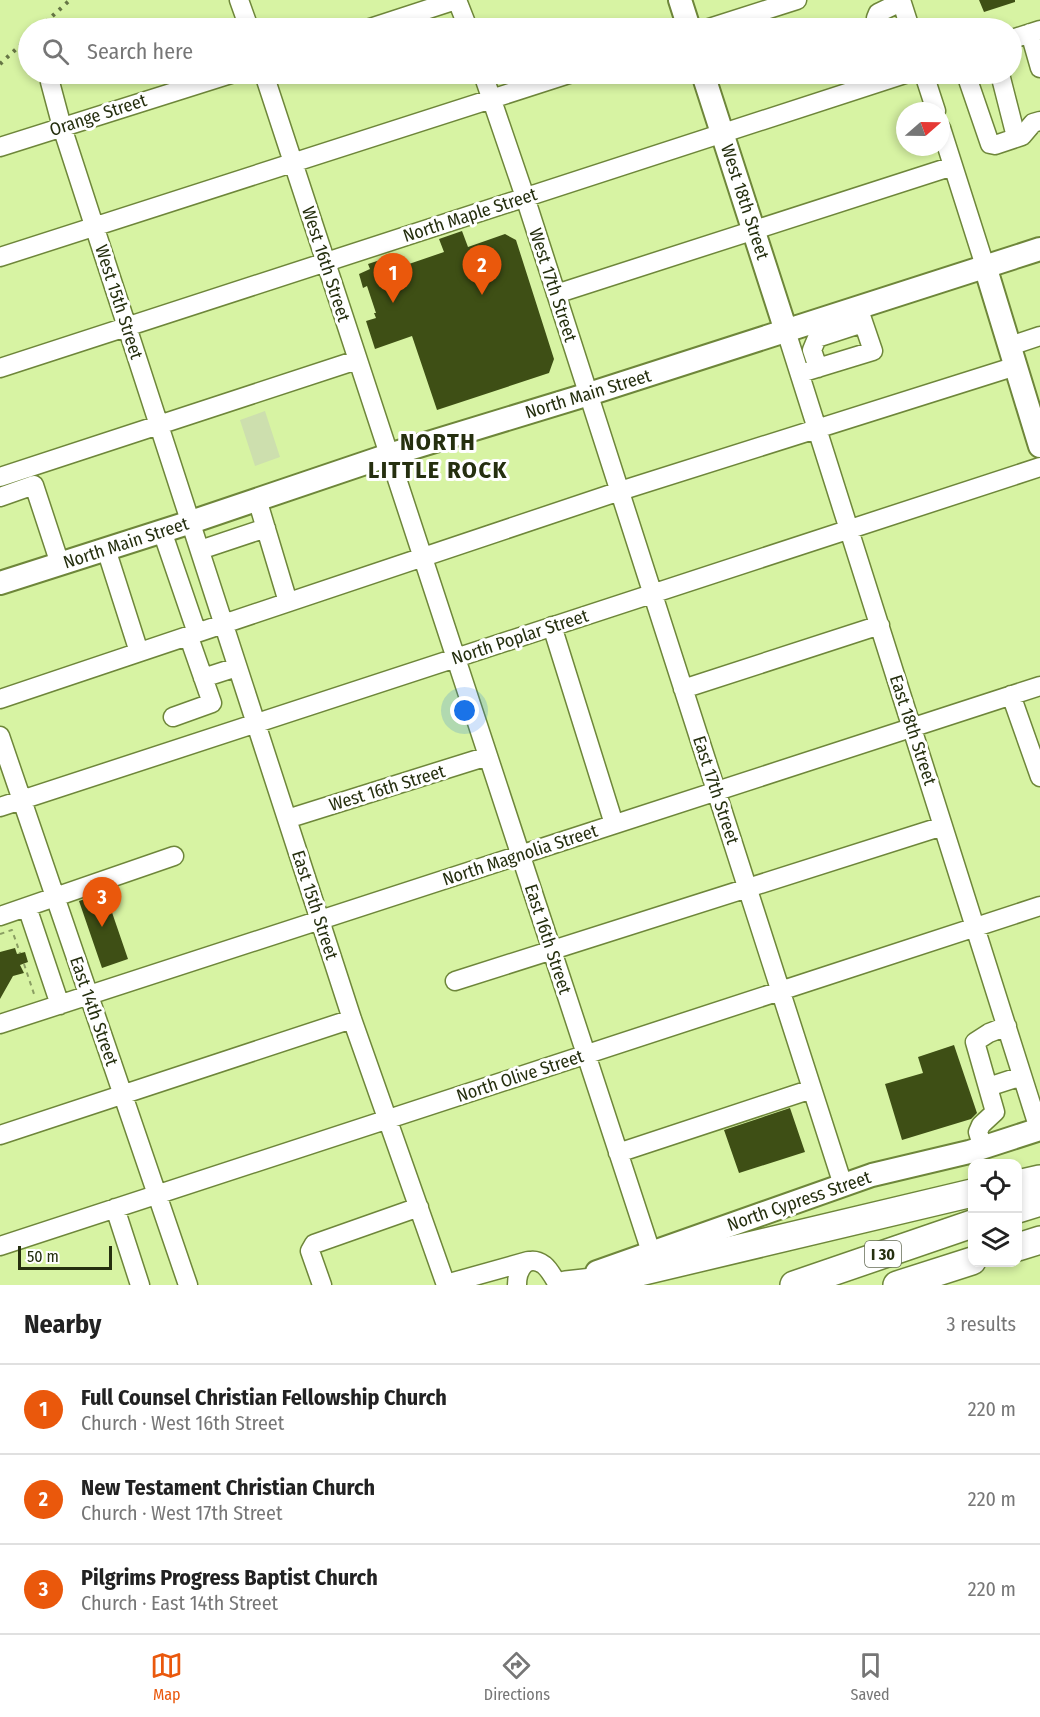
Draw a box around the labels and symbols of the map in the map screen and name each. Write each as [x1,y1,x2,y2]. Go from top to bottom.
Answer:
street label: Orange Street [47,89,149,141]
north arrow [896,102,950,156]
street label: West 18th Street [716,142,774,263]
street label: North Maple Street [400,183,540,247]
street label: West 16th Street [297,204,355,324]
street label: West 17th Street [524,225,582,345]
street label: West 15th Street [90,242,148,362]
pin: 2 [462,246,502,295]
pin: 1 [374,254,412,303]
street label: North Main Street [522,364,654,424]
district label: NORTH LITTLE ROCK [368,428,508,484]
street label: North Main Street [61,512,192,574]
street label: North Poplar Street [449,604,591,669]
street label: East 18th Street [885,672,941,788]
your location [450,696,479,725]
street label: East 17th Street [688,733,744,847]
street label: West 16th Street [326,760,448,816]
street label: North Magnolia Street [440,820,600,890]
street label: East 15th Street [287,848,343,963]
pin: 3 [82,878,122,927]
street label: East 16th Street [520,881,576,997]
street label: East 14th Street [65,953,123,1069]
street label: North Olive Street [454,1045,586,1107]
street label: North Cypress Street [724,1166,874,1236]
road number: I 30 [865,1241,901,1267]
scale bar [18,1243,112,1270]

